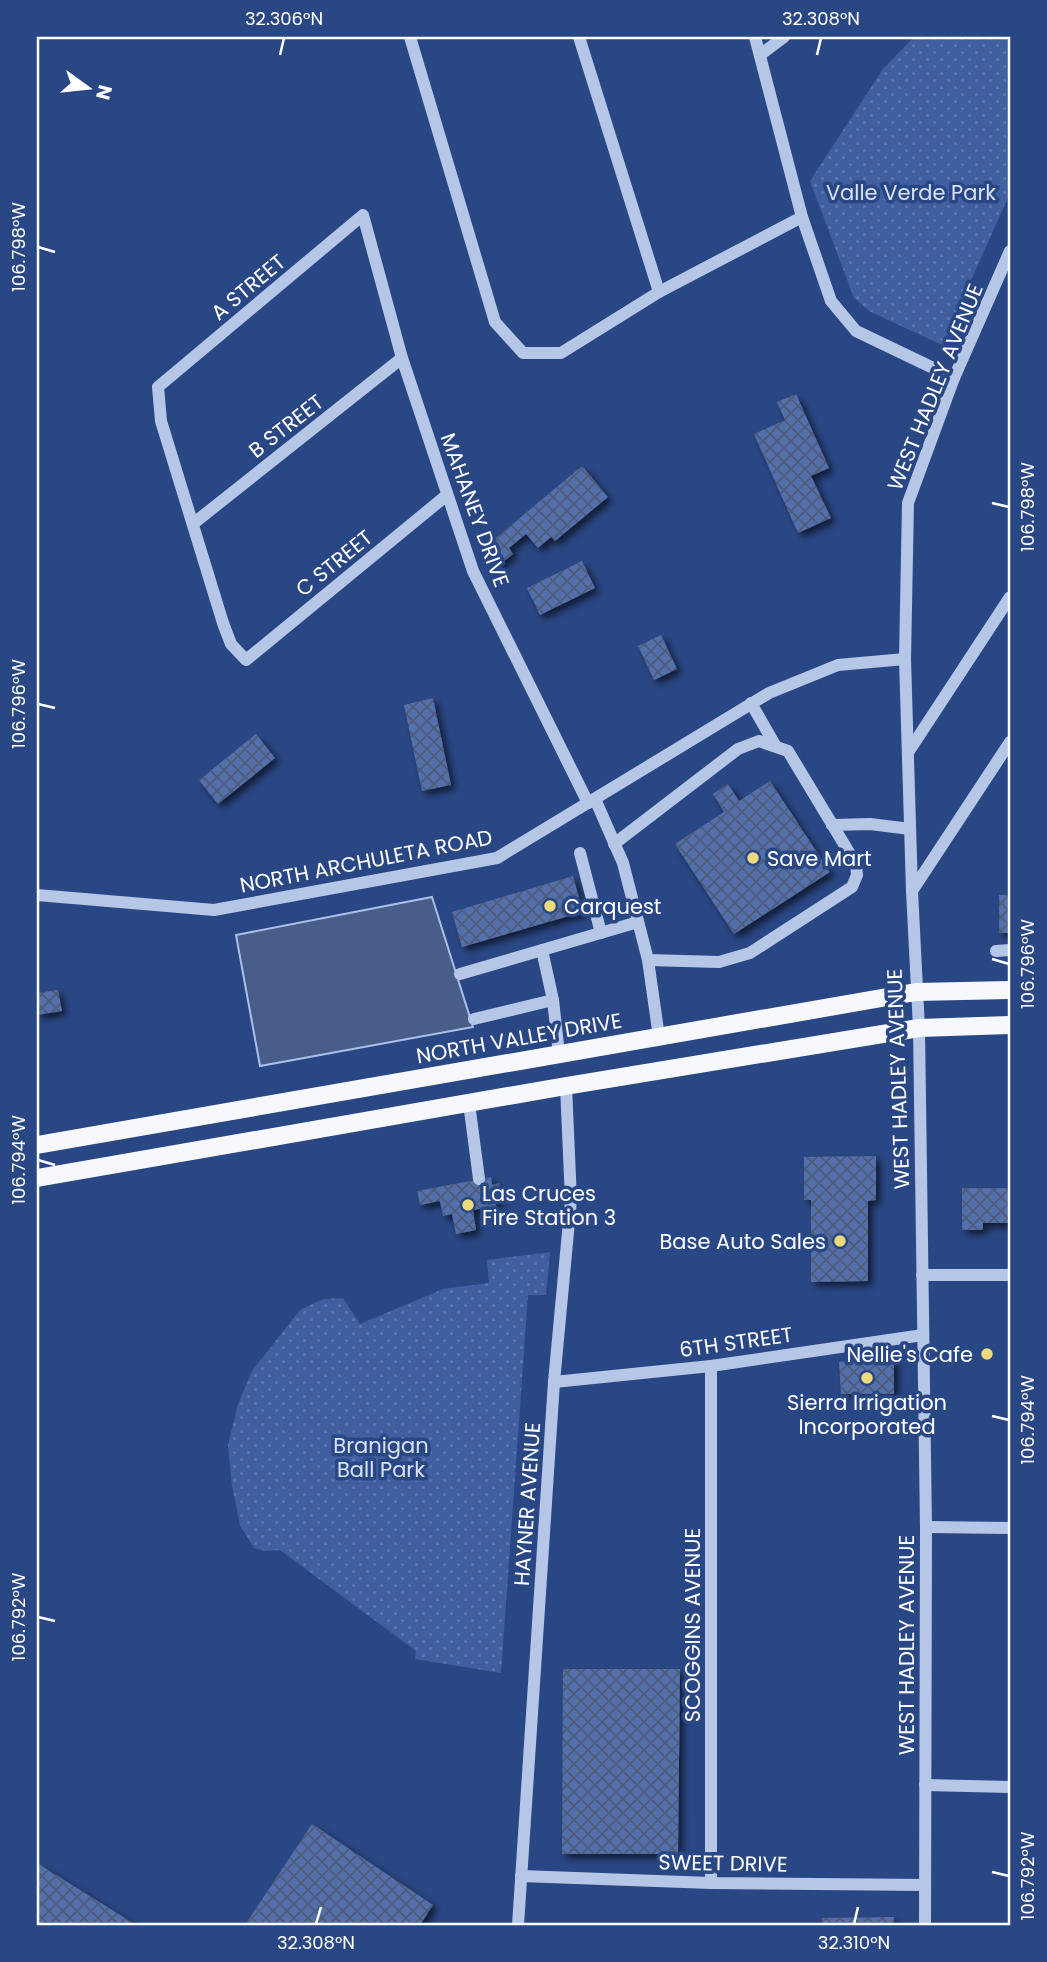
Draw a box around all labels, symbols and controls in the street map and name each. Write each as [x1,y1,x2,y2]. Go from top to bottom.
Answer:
text: 32.306°N [245,6,323,31]
text: 32.308°N [782,6,860,31]
north arrow [52,52,122,122]
text: N [89,82,119,103]
park label: Valle Verde Park [826,178,996,207]
text: 106.798°W [6,202,31,292]
street label: A STREET [205,247,291,327]
street label: WEST HADLEY AVENUE [880,279,990,495]
street label: B STREET [242,388,330,464]
street label: MAHANEY DRIVE [434,429,516,591]
text: 106.798°W [1015,462,1040,552]
street label: C STREET [289,523,379,603]
text: 106.796°W [6,659,31,749]
street label: NORTH ARCHULETA ROAD [237,822,495,900]
place label: Save Mart [767,844,872,873]
marker: Save Mart [745,850,761,866]
place label: Carquest [564,892,662,921]
marker: Carquest [542,898,558,914]
text: 106.796°W [1015,919,1040,1009]
street label: WEST HADLEY AVENUE [880,968,916,1190]
street label: NORTH VALLEY DRIVE [414,1006,624,1070]
text: 106.794°W [6,1115,31,1205]
place label: Las Cruces Fire Station 3 [482,1179,616,1232]
marker: Las Cruces Fire Station 3 [460,1197,476,1213]
place label: Base Auto Sales [659,1227,826,1256]
marker: Base Auto Sales [832,1233,848,1249]
street label: 6TH STREET [677,1320,795,1364]
place label: Nellie's Cafe [846,1340,973,1369]
marker: Nellie's Cafe [979,1346,995,1362]
marker: Sierra Irrigation Incorporated [859,1370,875,1386]
text: 106.794°W [1015,1375,1040,1465]
place label: Sierra Irrigation Incorporated [787,1388,947,1441]
street label: HAYNER AVENUE [507,1421,547,1587]
park label: Branigan Ball Park [333,1431,429,1484]
street label: SCOGGINS AVENUE [678,1528,707,1722]
street label: WEST HADLEY AVENUE [892,1535,921,1755]
text: 106.792°W [6,1572,31,1661]
text: 106.792°W [1015,1831,1040,1920]
street label: SWEET DRIVE [658,1847,788,1879]
text: 32.308°N [277,1930,355,1955]
text: 32.310°N [818,1930,890,1955]

